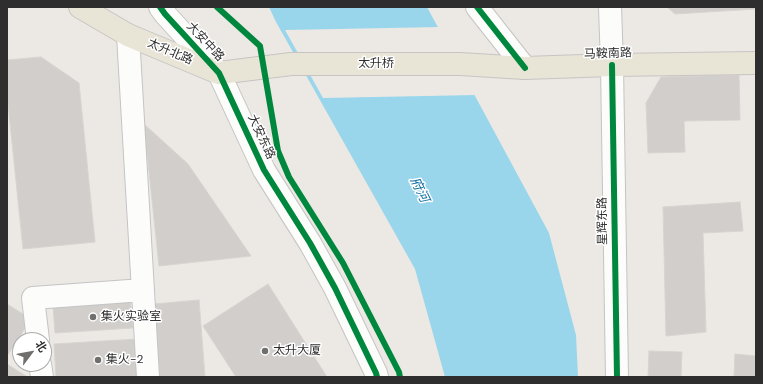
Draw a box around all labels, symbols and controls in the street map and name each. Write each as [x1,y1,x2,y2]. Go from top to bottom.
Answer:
street label: 大安中路 [183,20,227,64]
street label: 太升北路 [145,36,195,68]
street label: 马鞍南路 [584,46,632,62]
street label: 太升桥 [358,57,394,71]
street label: 大安东路 [244,112,278,162]
water label: 府河 [406,175,432,205]
street label: 星辉东路 [595,197,611,245]
place label: 集火实验室 [101,310,161,324]
marker: 集火实验室 [88,312,98,322]
north arrow [12,332,52,372]
text: 北 [32,338,50,355]
place label: 太升大厦 [273,344,321,358]
marker: 太升大厦 [260,346,270,356]
place label: 集火-2 [106,353,143,367]
marker: 集火-2 [93,355,103,365]

